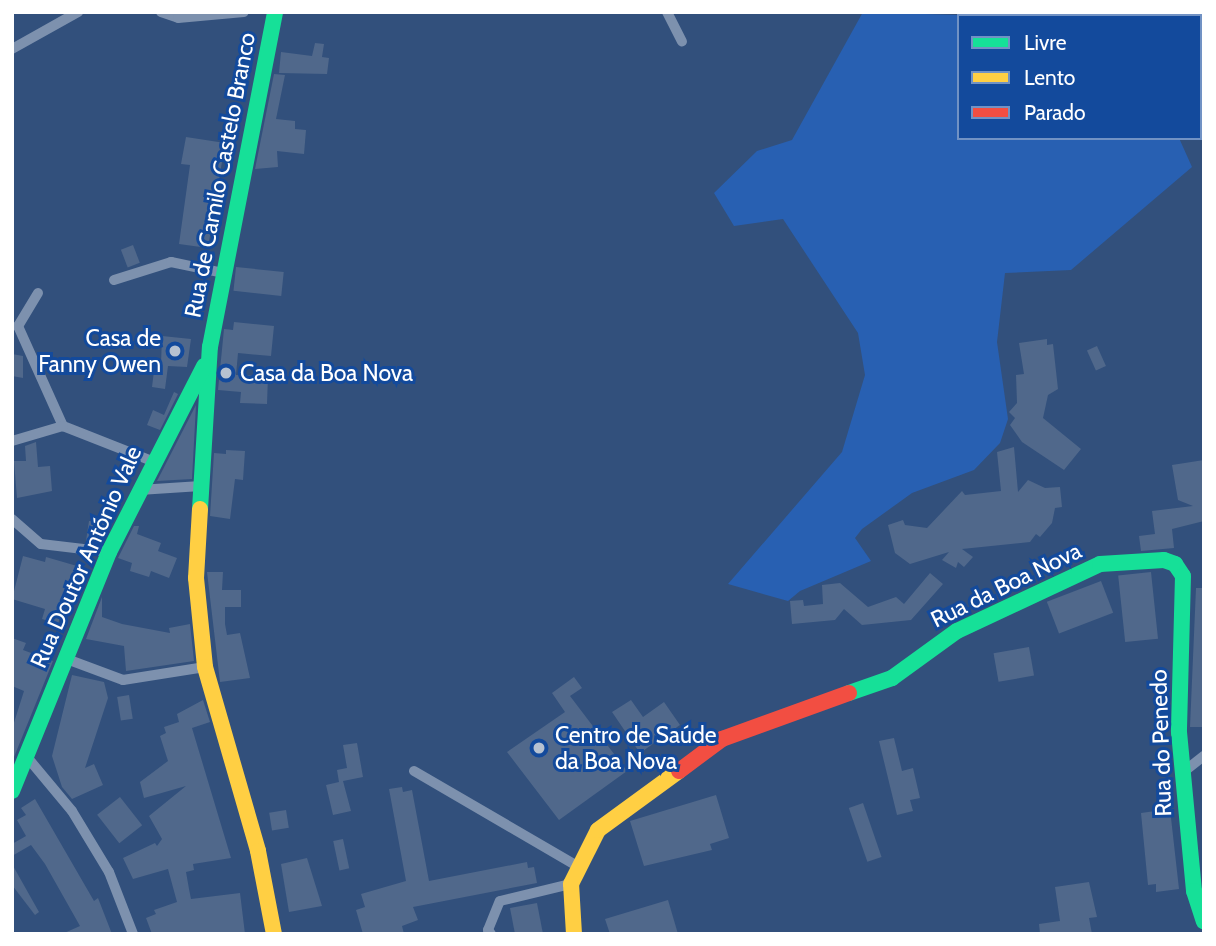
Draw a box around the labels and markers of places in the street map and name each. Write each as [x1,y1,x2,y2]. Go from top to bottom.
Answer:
place label: Casa de Fanny Owen [38,324,161,378]
marker: Casa de Fanny Owen [167,343,183,359]
place label: Casa da Boa Nova [240,359,413,387]
marker: Casa da Boa Nova [218,365,234,381]
place label: Centro de Saúde da Boa Nova [555,721,717,775]
marker: Centro de Saúde da Boa Nova [529,738,549,758]

